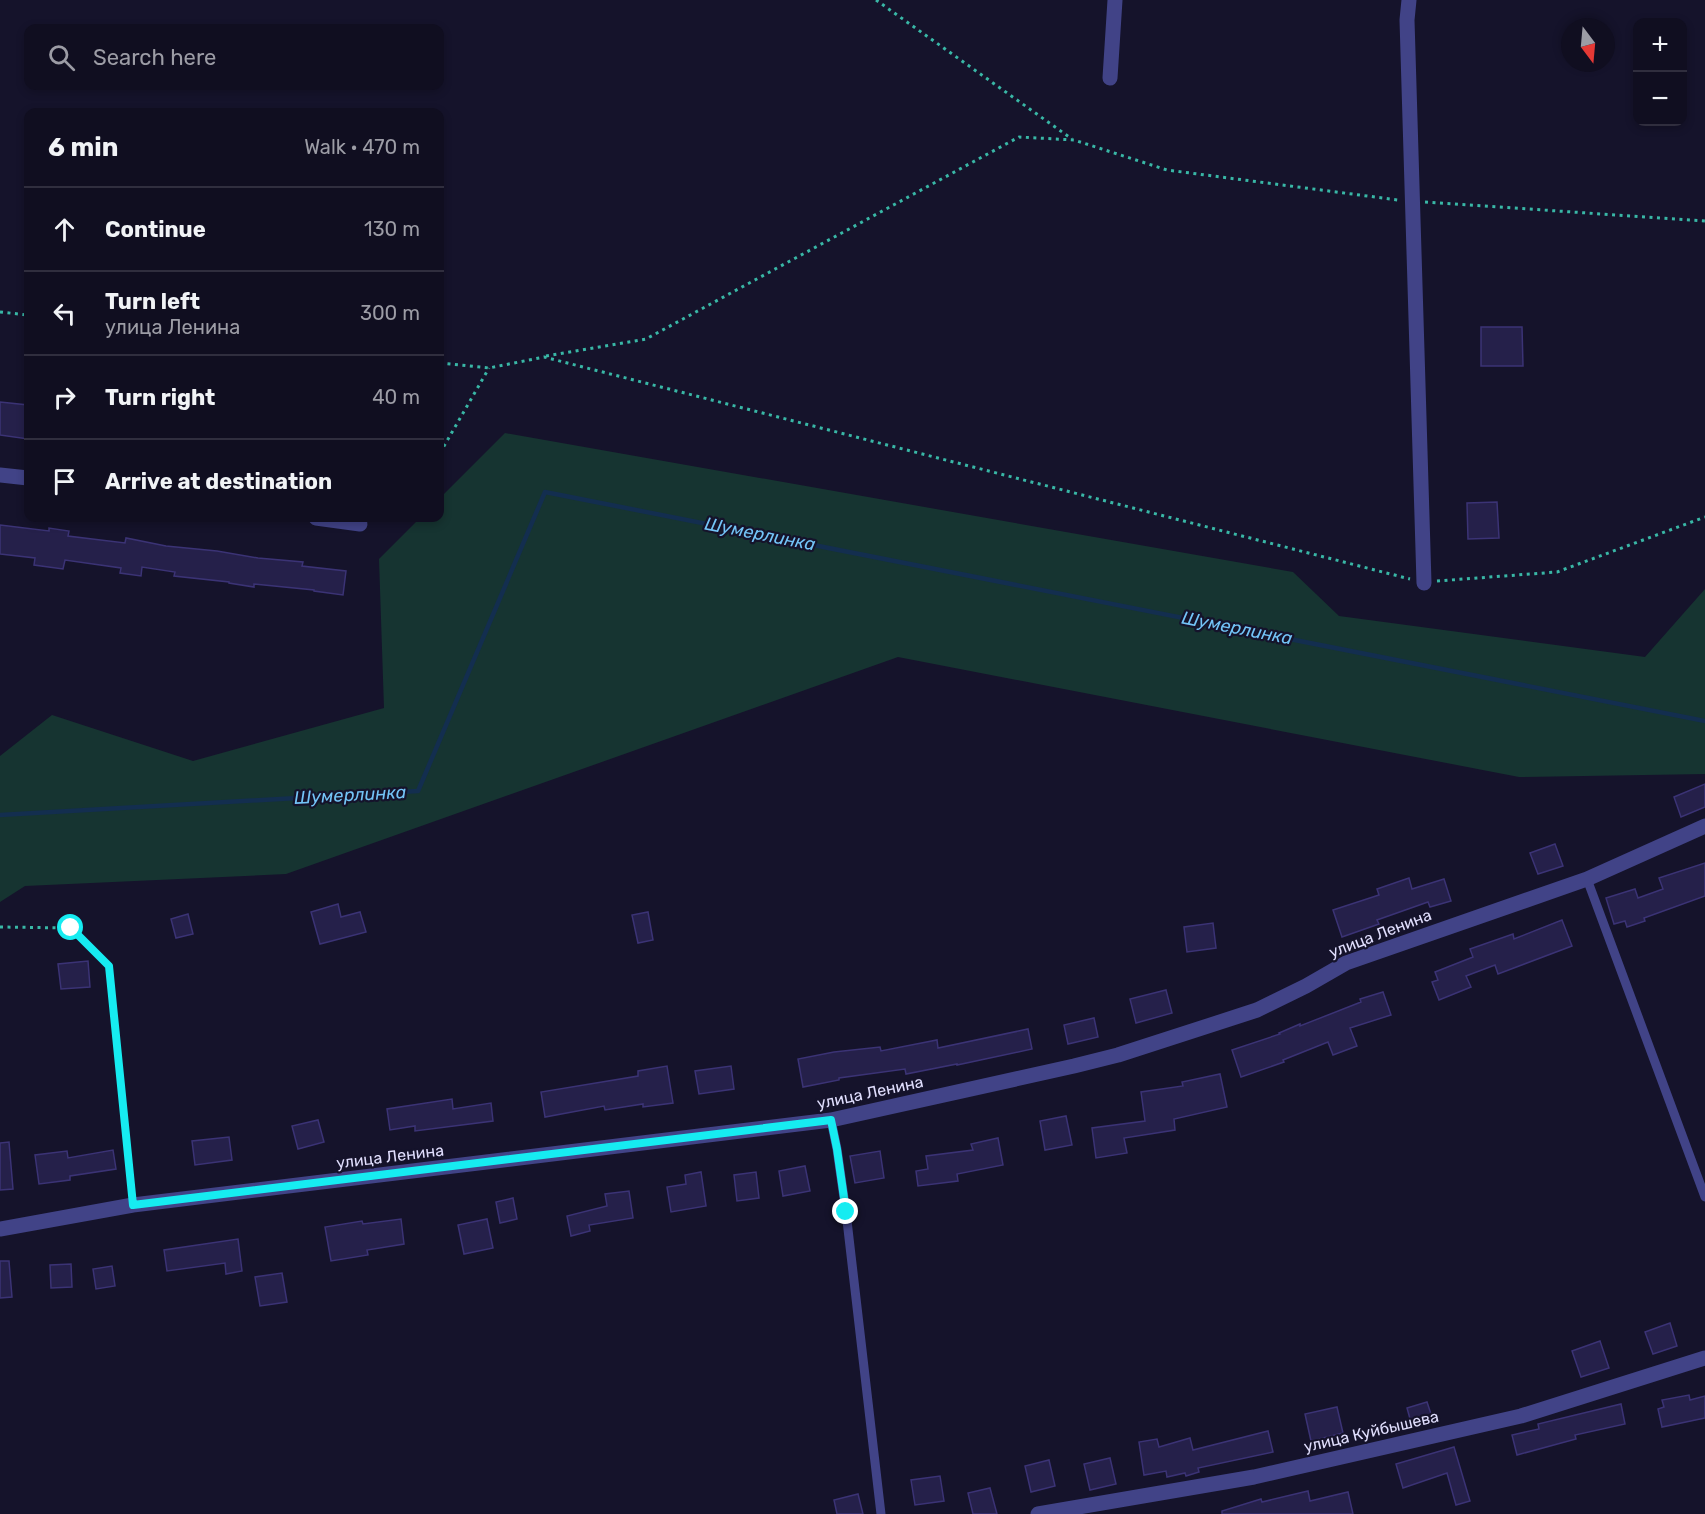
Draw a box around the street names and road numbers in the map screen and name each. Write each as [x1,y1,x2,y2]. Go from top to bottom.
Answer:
street label: улица Ленина [1326,905,1434,962]
street label: улица Ленина [815,1072,925,1113]
street label: улица Ленина [335,1140,445,1173]
street label: улица Куйбышева [1302,1407,1440,1456]

